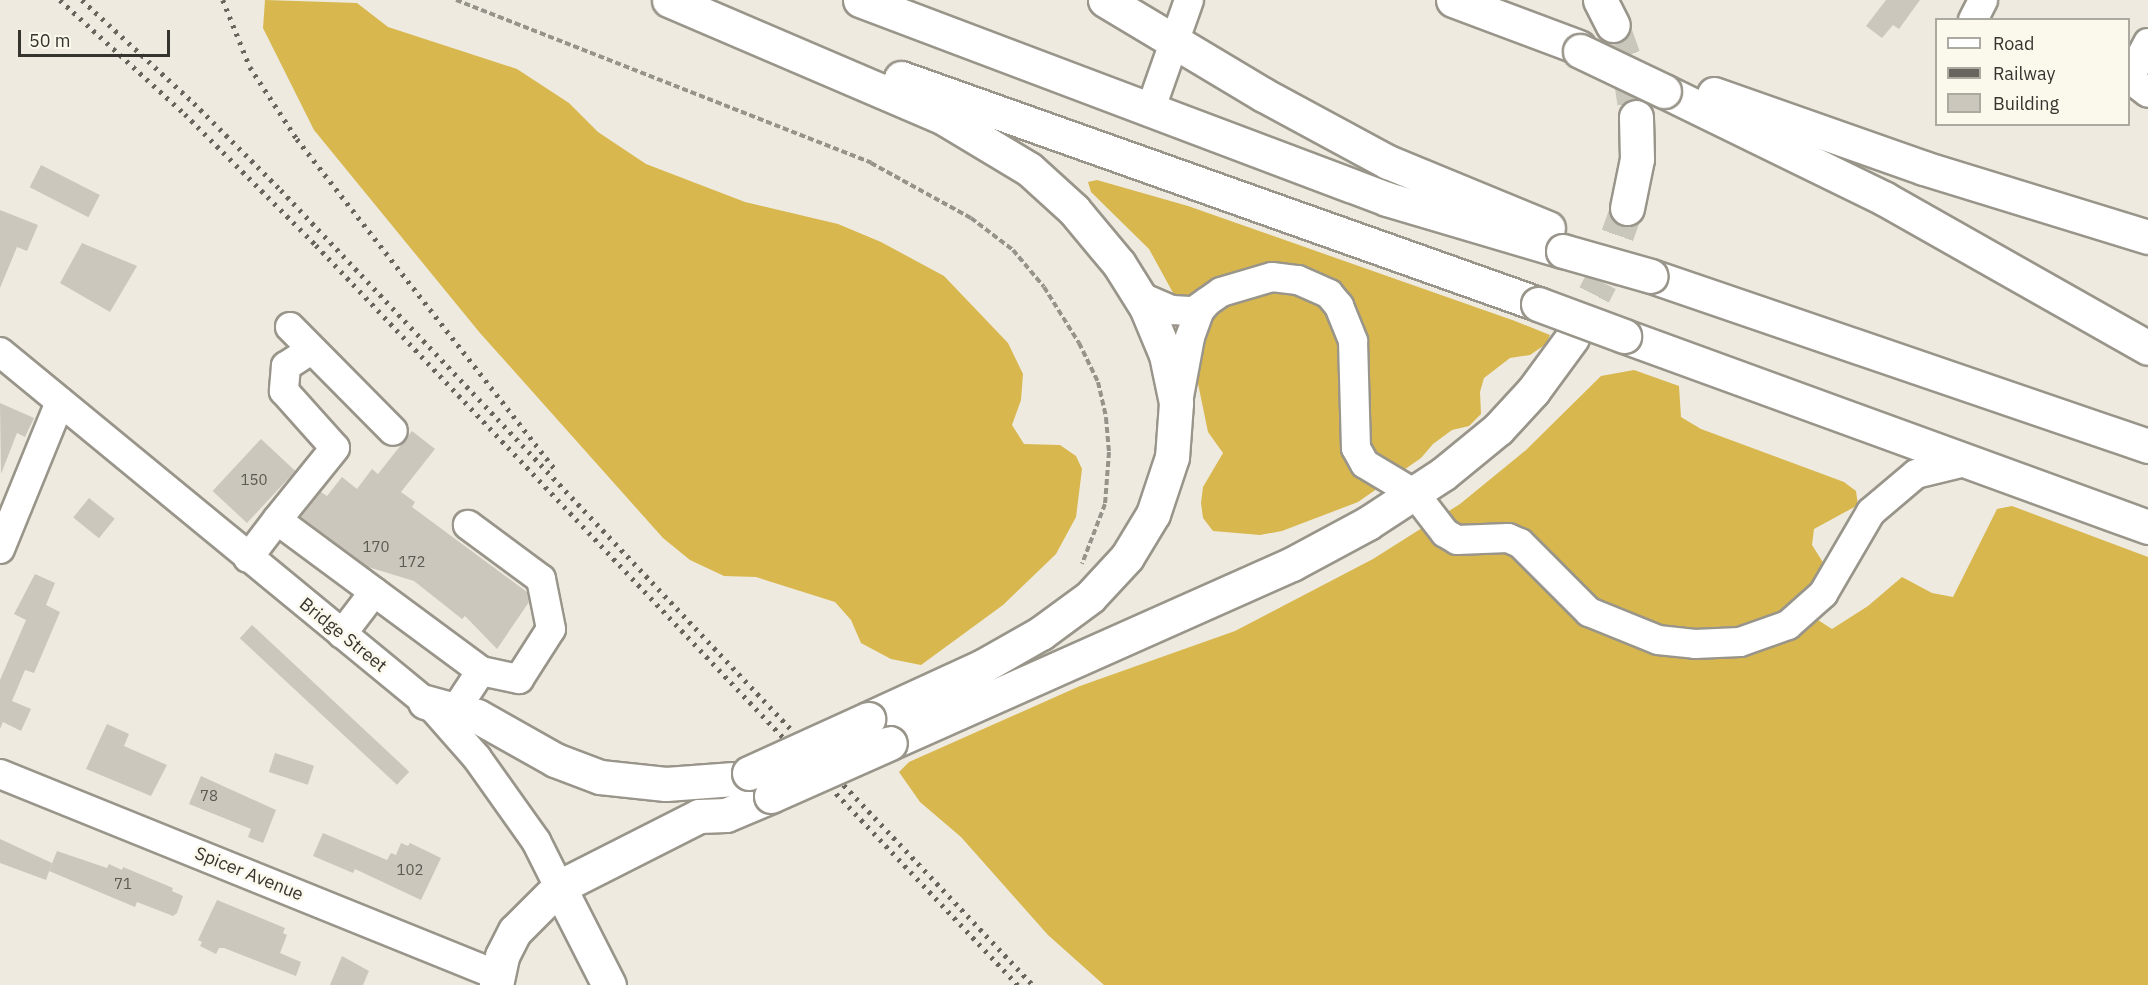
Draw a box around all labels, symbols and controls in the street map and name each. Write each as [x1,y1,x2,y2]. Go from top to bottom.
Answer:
scale bar [21,18,172,56]
legend [1935,18,2130,126]
text: 50 m [29,29,71,52]
text: Road [1993,32,2034,55]
text: Railway [1993,62,2055,85]
text: Building [1993,92,2059,115]
house number: 150 [241,471,267,489]
house number: 170 [363,538,389,556]
house number: 172 [399,553,425,571]
street label: Bridge Street [295,593,391,677]
house number: 78 [200,787,218,805]
street label: Spicer Avenue [192,842,306,906]
house number: 102 [397,861,423,879]
house number: 71 [114,875,132,893]

